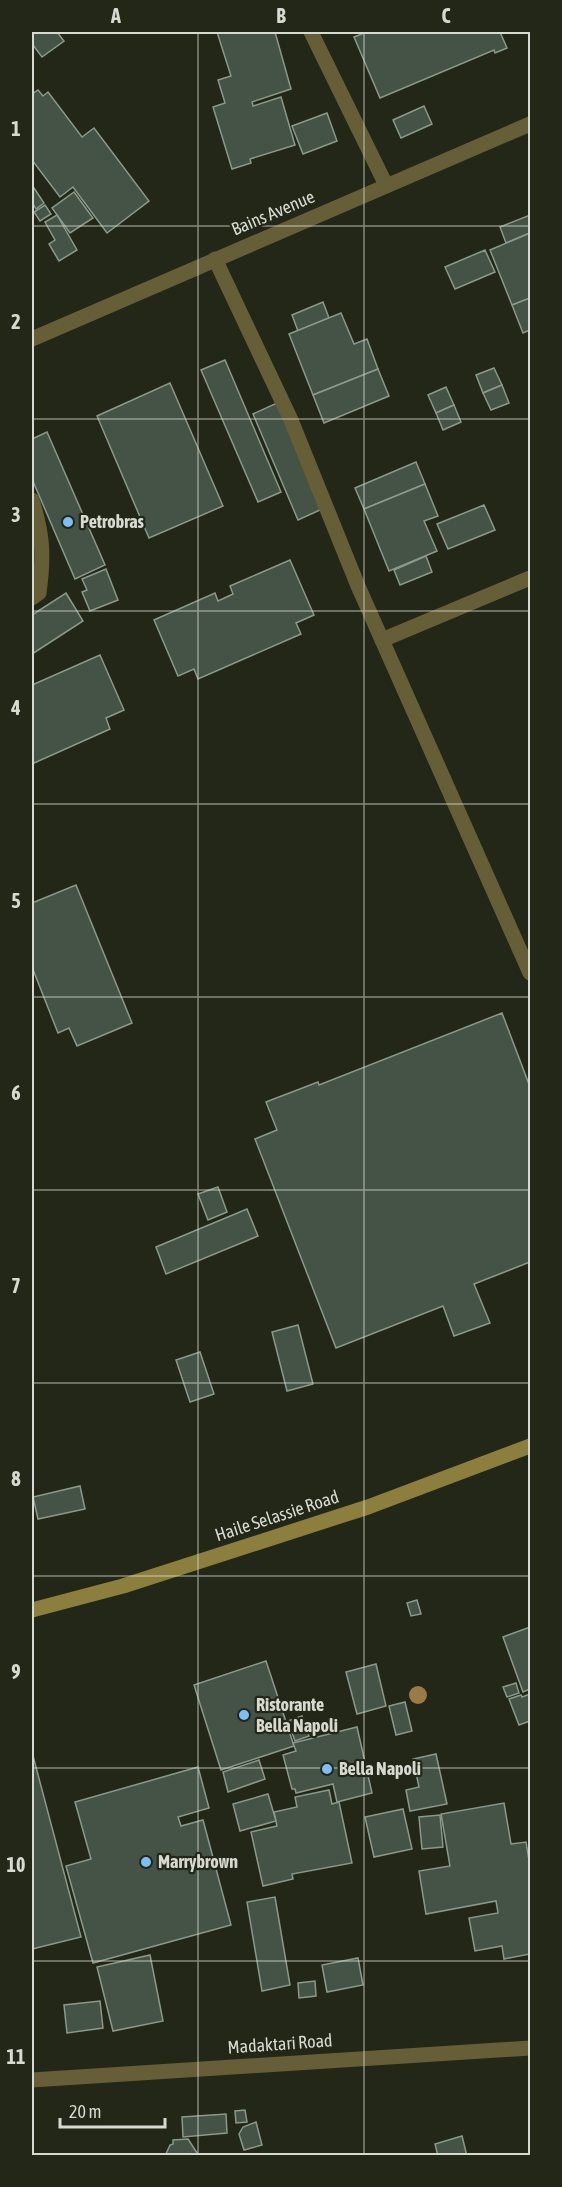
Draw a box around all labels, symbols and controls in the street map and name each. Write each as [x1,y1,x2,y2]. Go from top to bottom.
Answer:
text: A [110,4,121,27]
text: B [276,4,286,27]
text: C [442,4,451,27]
text: 1 [11,117,21,140]
street label: Bains Avenue [228,186,318,239]
text: 2 [11,310,21,333]
text: 3 [11,503,21,526]
place label: Petrobras [80,511,145,532]
marker: Petrobras [61,515,75,529]
text: 4 [10,696,21,719]
text: 5 [11,889,21,912]
text: 6 [11,1081,21,1104]
text: 7 [11,1274,21,1297]
text: 8 [11,1467,21,1490]
street label: Haile Selassie Road [212,1486,341,1545]
text: 9 [11,1660,21,1683]
place label: Ristorante Bella Napoli [256,1694,338,1736]
marker: Ristorante Bella Napoli [237,1708,251,1722]
place label: Bella Napoli [339,1758,421,1779]
marker: Bella Napoli [320,1762,334,1776]
place label: Marrybrown [158,1851,238,1872]
text: 10 [7,1853,25,1876]
marker: Marrybrown [139,1855,153,1869]
street label: Madaktari Road [227,2029,333,2058]
text: 11 [7,2045,25,2068]
scale bar [60,2091,165,2129]
text: 20 m [69,2101,101,2122]

